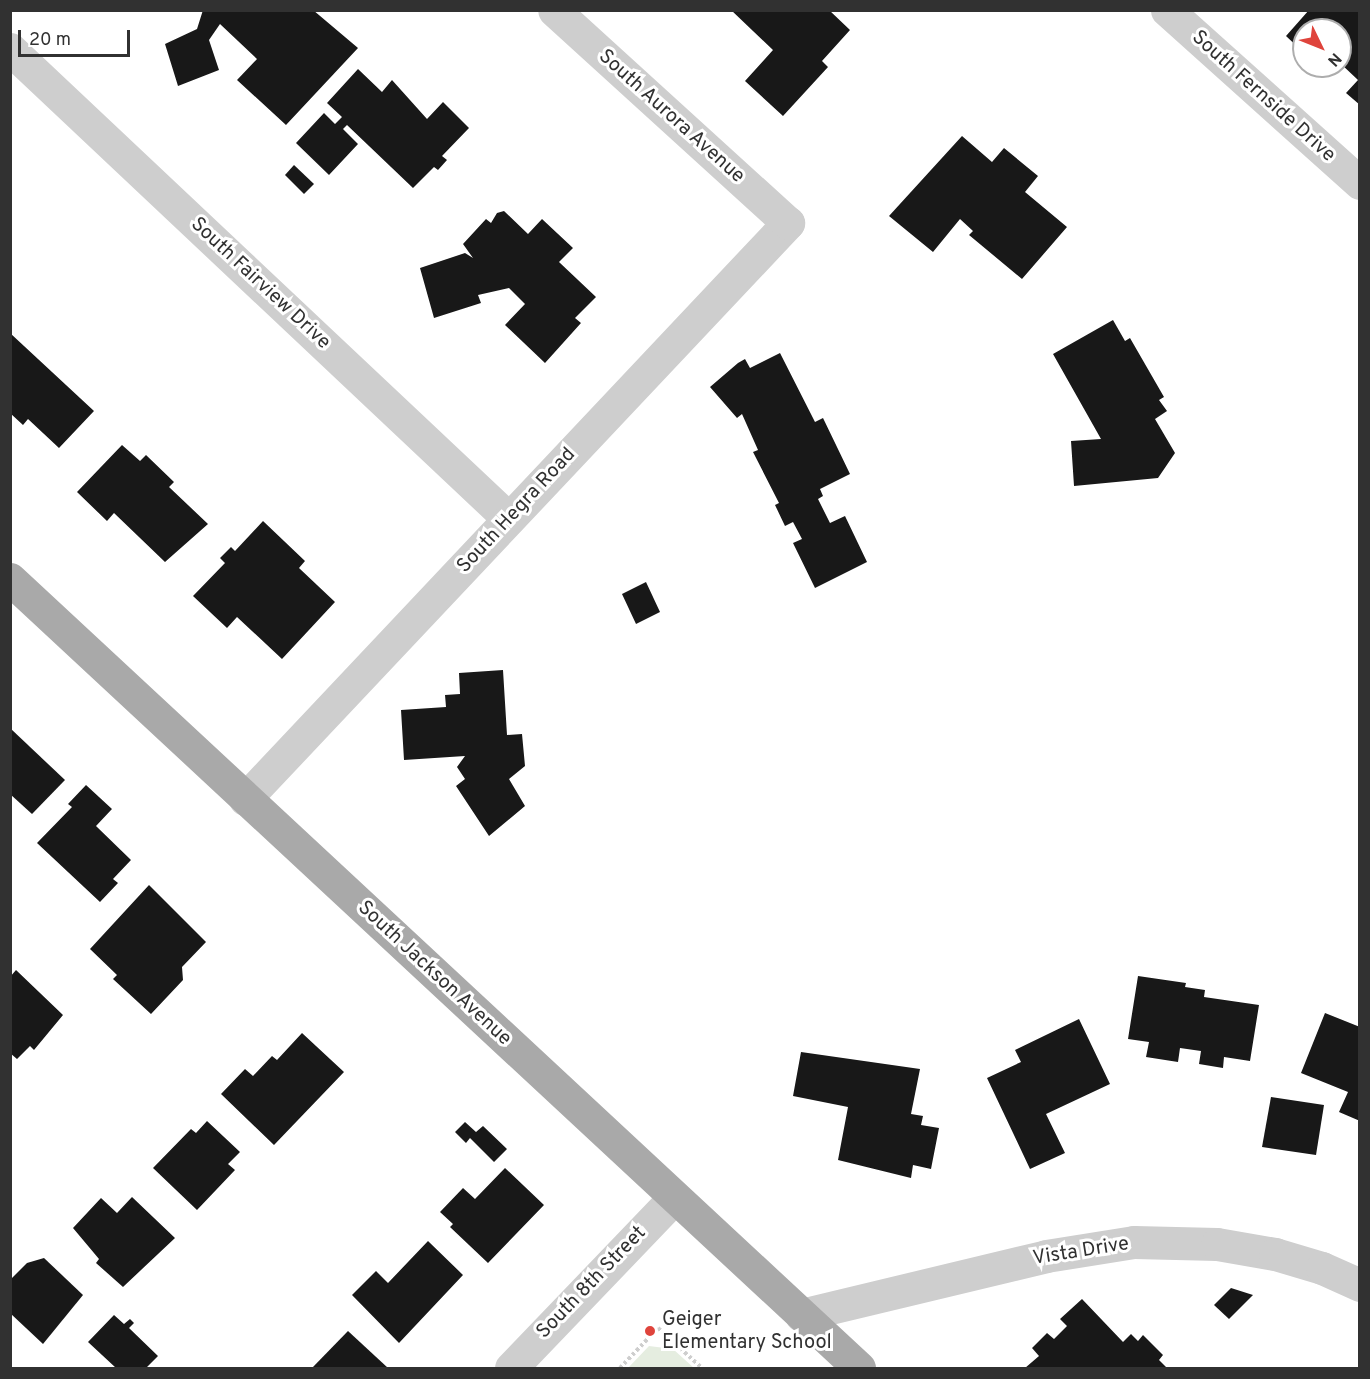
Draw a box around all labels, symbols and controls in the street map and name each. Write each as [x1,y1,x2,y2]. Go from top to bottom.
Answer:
scale bar [21,18,134,56]
north arrow [1292,18,1352,78]
street label: South Fernside Drive [1186,26,1340,168]
text: 20 m [29,29,71,52]
street label: South Aurora Avenue [592,45,750,189]
text: N [1322,48,1345,70]
street label: South Fairview Drive [185,213,335,355]
street label: South Hegra Road [453,443,581,579]
street label: South Jackson Avenue [352,896,516,1052]
street label: South 8th Street [532,1222,652,1344]
street label: Vista Drive [1031,1233,1131,1271]
place label: Geiger Elementary School [662,1308,832,1355]
marker: Geiger Elementary School [643,1324,657,1338]

